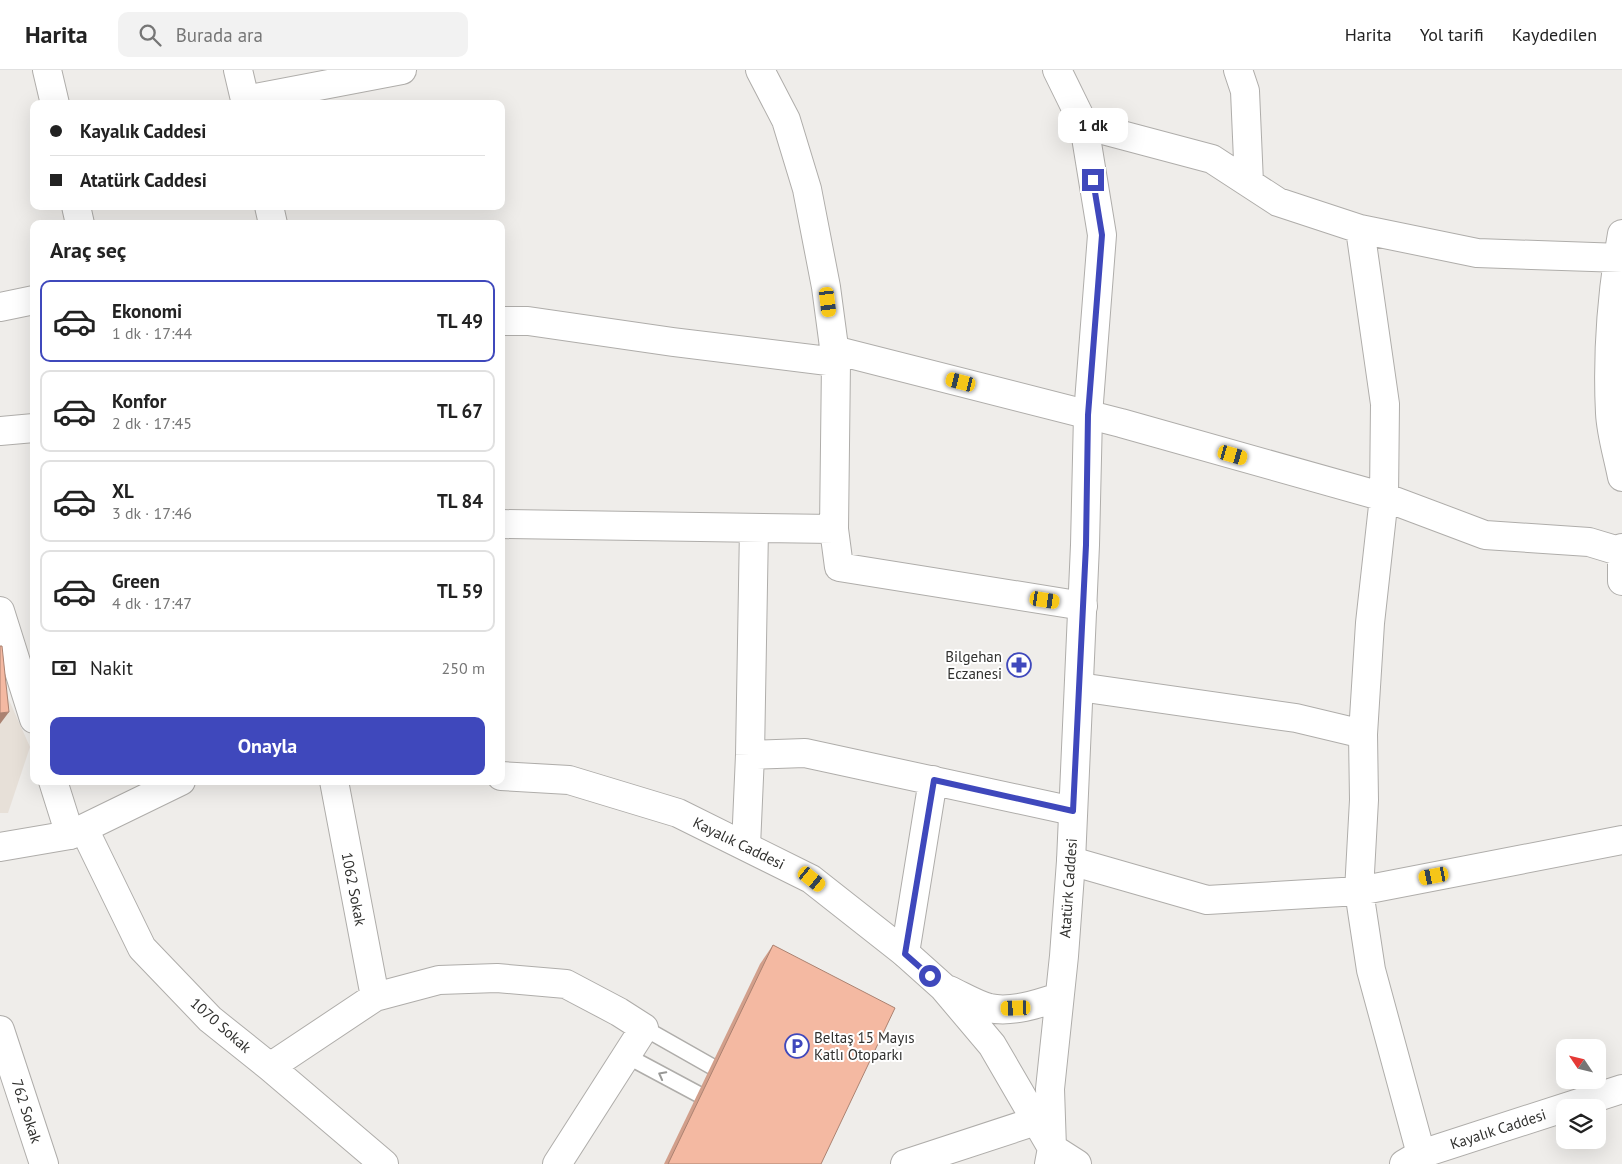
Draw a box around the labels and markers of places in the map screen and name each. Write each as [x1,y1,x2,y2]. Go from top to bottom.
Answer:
place label: Bilgehan Eczanesi [945,647,1002,683]
pharmacy icon: Bilgehan Eczanesi [1006,652,1032,678]
place label: Beltaş 15 Mayıs Katlı Otoparkı [814,1028,915,1064]
parking icon: Beltaş 15 Mayıs Katlı Otoparkı [784,1033,810,1059]

